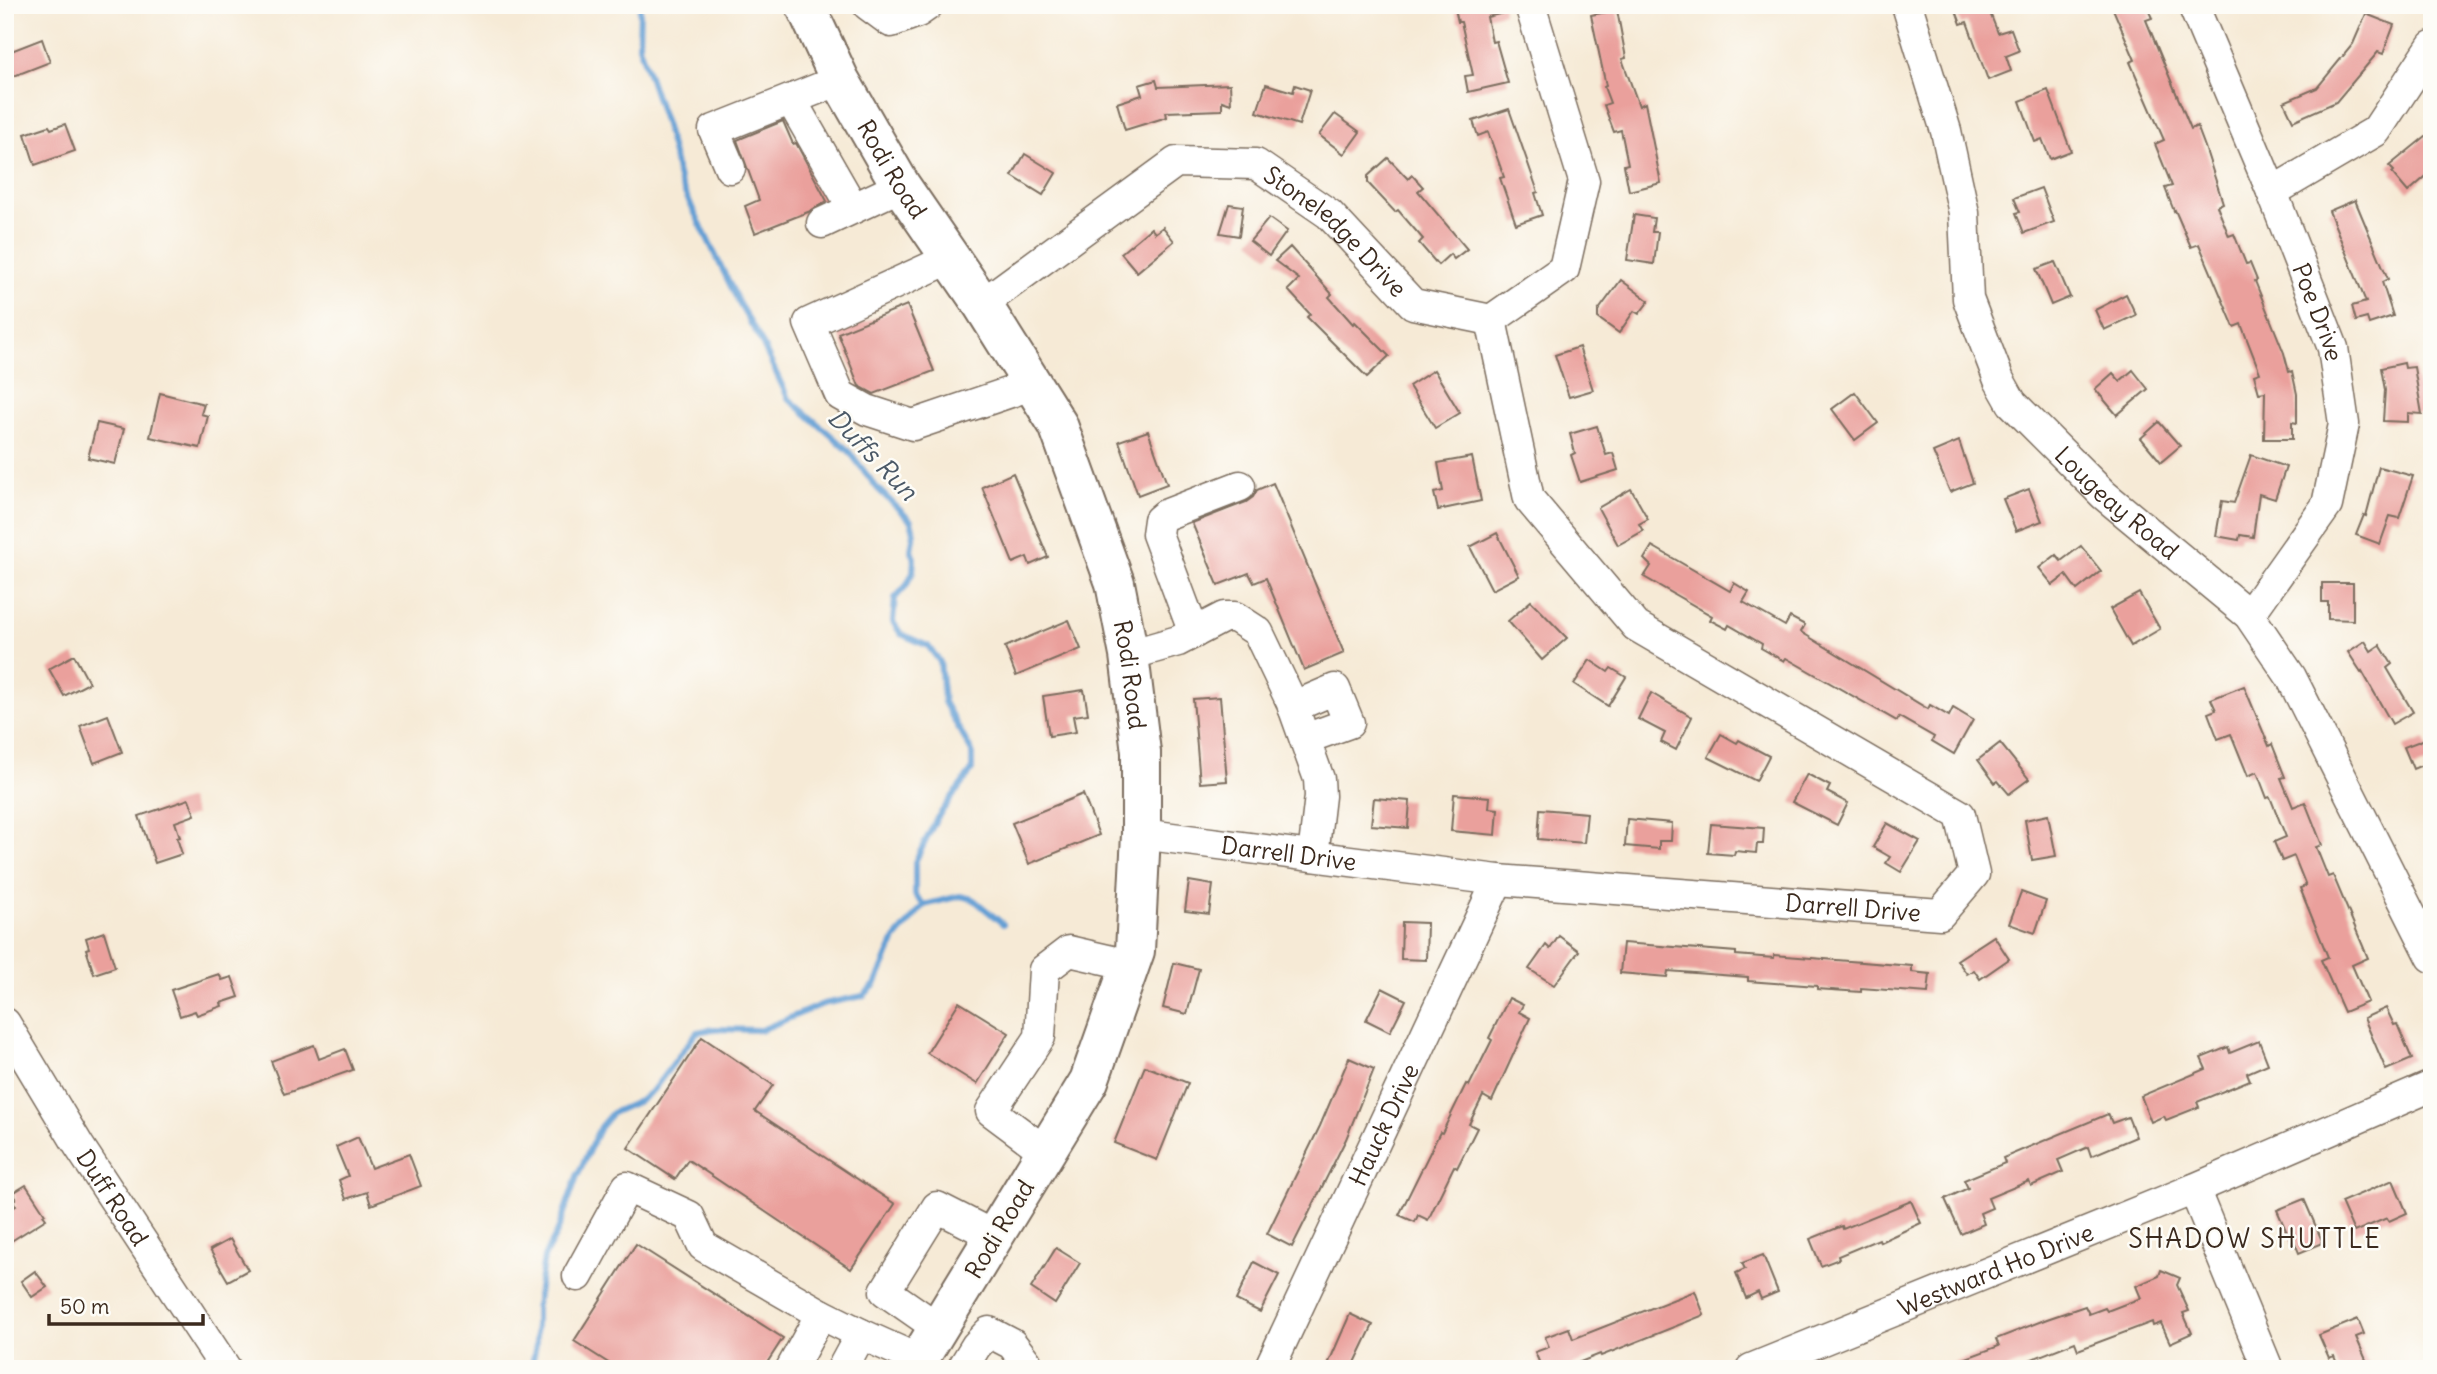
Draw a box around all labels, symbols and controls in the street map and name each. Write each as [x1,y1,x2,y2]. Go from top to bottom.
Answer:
street label: Rodi Road [851,114,934,224]
street label: Stoneledge Drive [1258,159,1413,303]
street label: Poe Drive [2286,259,2350,363]
water label: Duffs Run [821,401,926,508]
street label: Lougeay Road [2049,440,2185,566]
street label: Rodi Road [1108,617,1153,731]
street label: Darrell Drive [1219,829,1358,877]
street label: Darrell Drive [1784,887,1922,927]
street label: Hauck Drive [1342,1058,1425,1190]
street label: Duff Road [70,1144,155,1251]
street label: Rodi Road [958,1174,1040,1284]
street label: Westward Ho Drive [1894,1217,2098,1323]
district label: SHADOW SHUTTLE [2128,1222,2382,1255]
scale bar [49,1283,203,1327]
text: 50 m [60,1293,109,1320]

